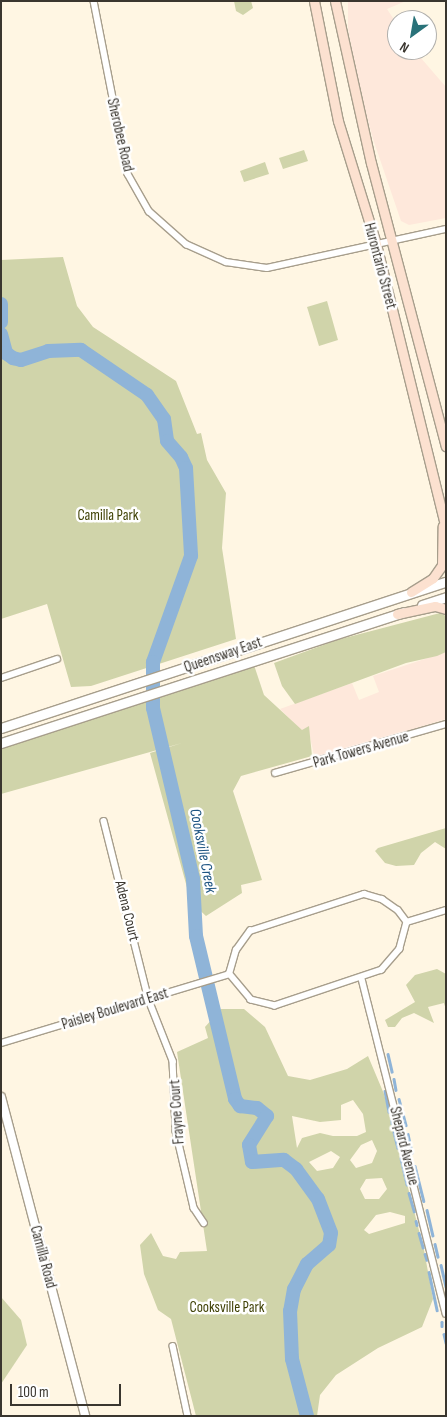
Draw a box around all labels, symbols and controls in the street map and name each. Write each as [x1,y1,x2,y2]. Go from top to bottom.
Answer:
north arrow [387,10,437,60]
text: N [397,38,412,56]
street label: Sherobee Road [103,97,137,173]
street label: Hurontario Street [360,221,400,311]
park label: Camilla Park [78,507,138,525]
street label: Queensway East [182,633,264,677]
street label: Park Towers Avenue [311,728,411,772]
water label: Cooksville Creek [184,807,220,895]
street label: Adena Court [111,879,143,943]
street label: Paisley Boulevard East [59,984,171,1034]
street label: Frayne Court [166,1079,188,1145]
street label: Shepard Avenue [386,1105,422,1187]
street label: Camilla Road [26,1224,60,1290]
park label: Cooksville Park [190,1299,264,1317]
scale bar [12,1374,124,1406]
text: 100 m [18,1383,49,1402]

